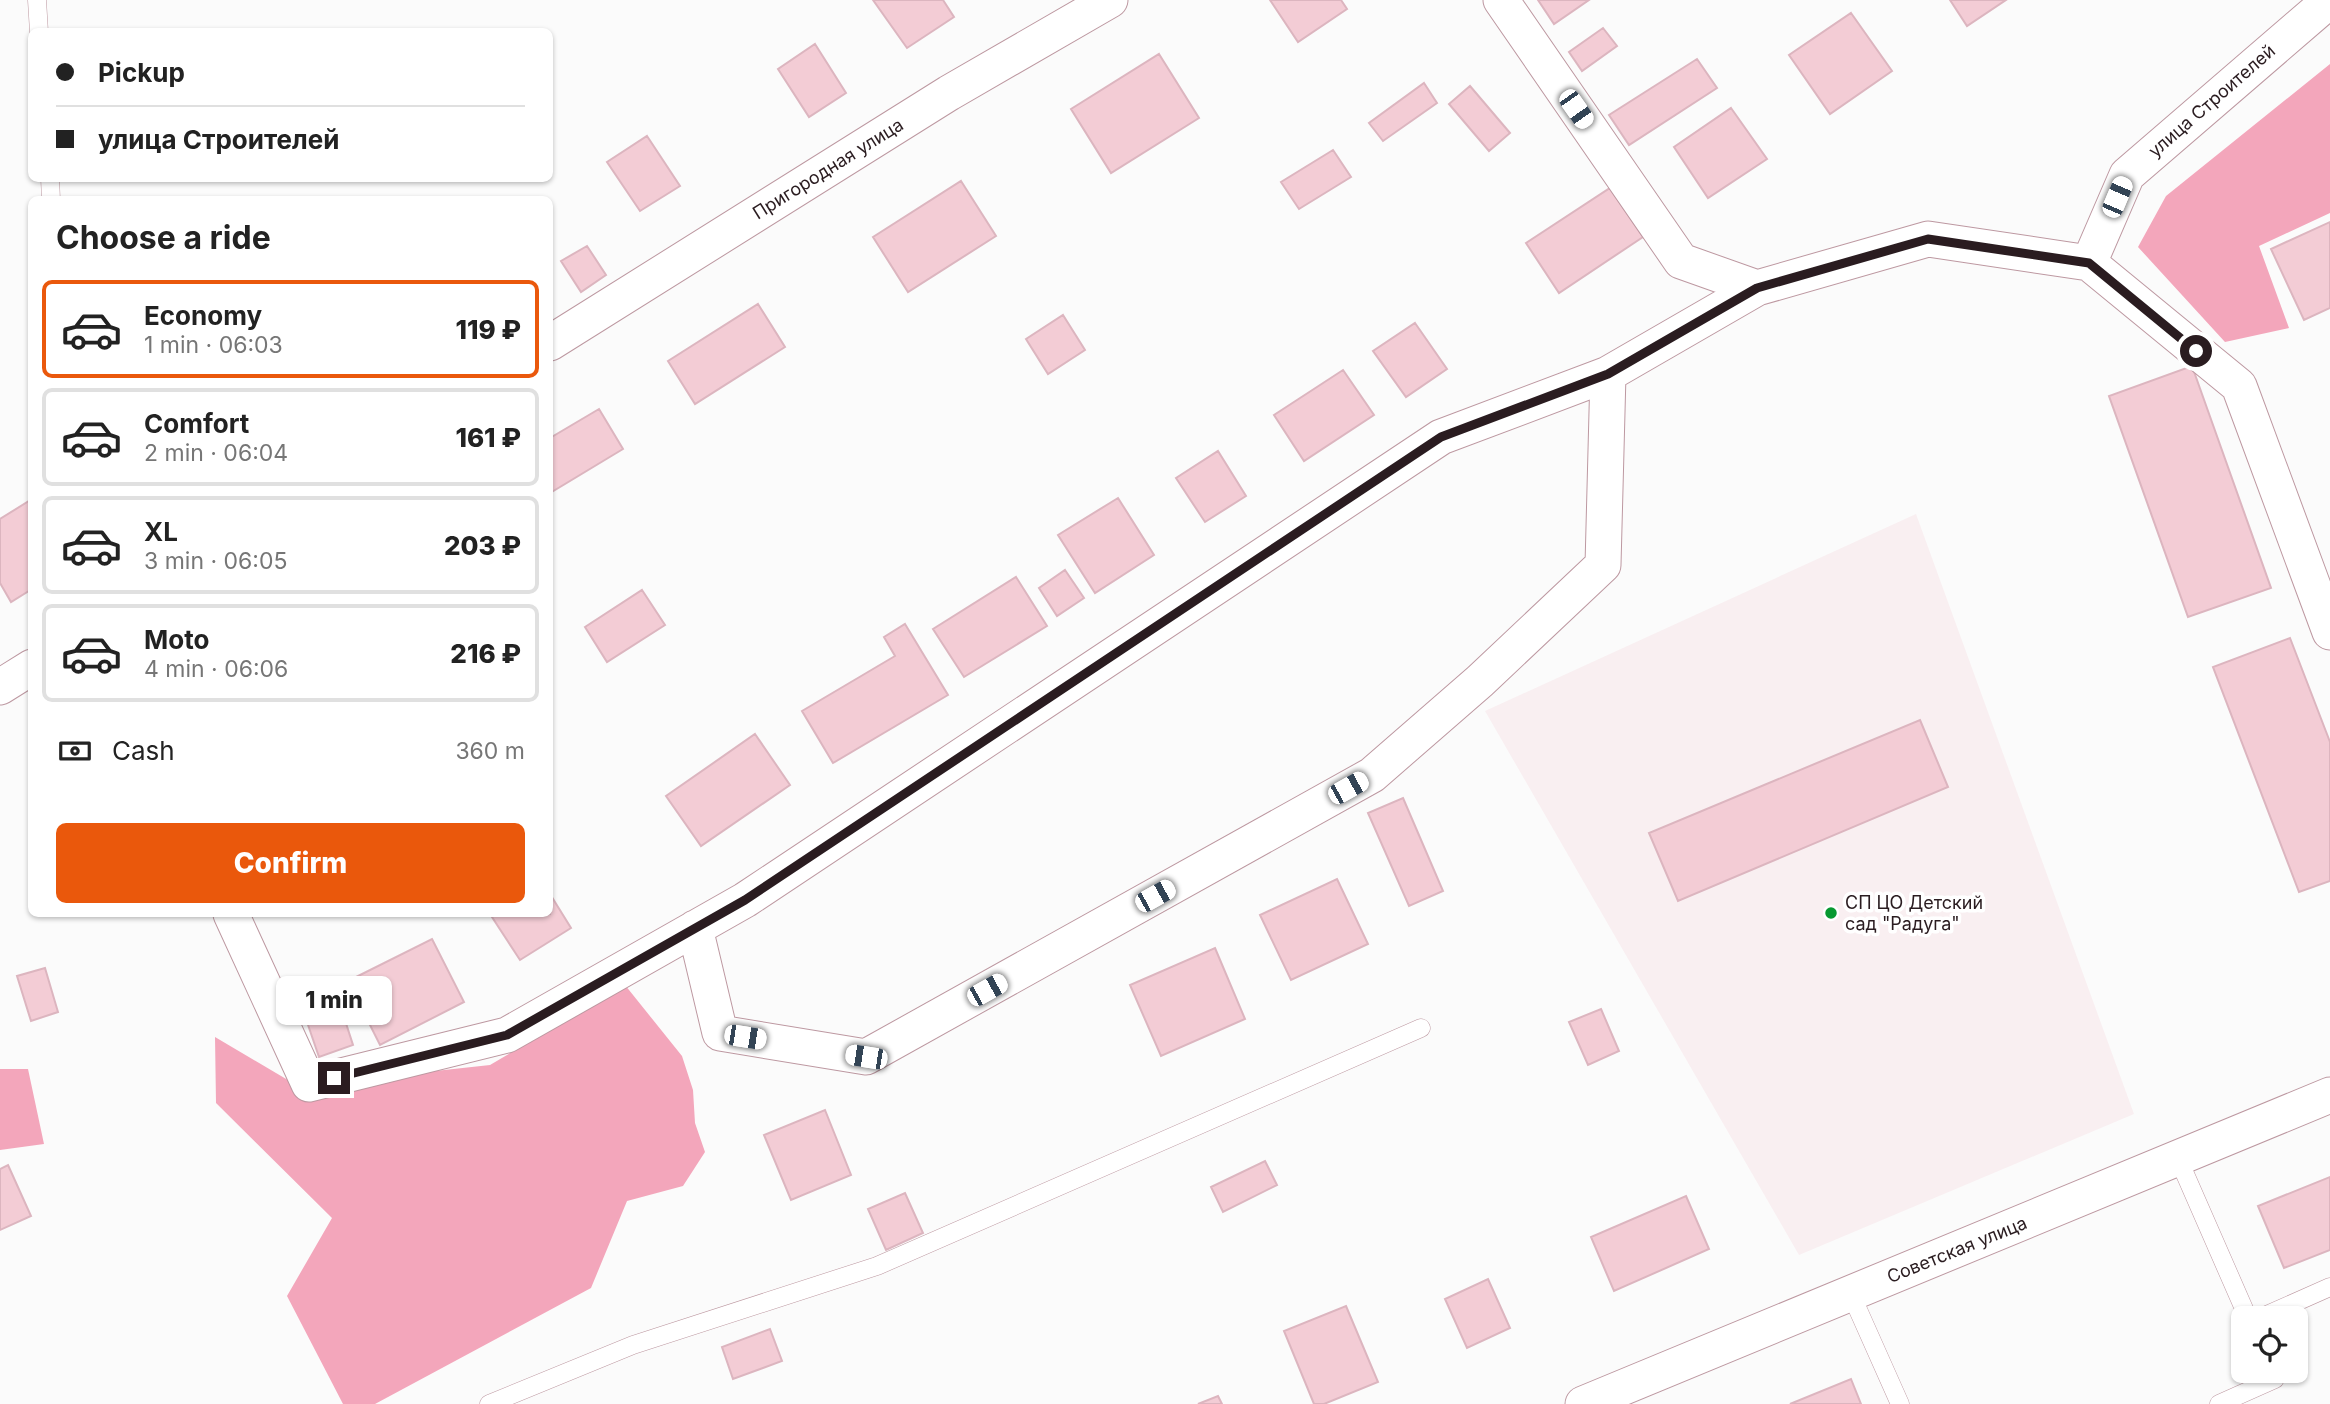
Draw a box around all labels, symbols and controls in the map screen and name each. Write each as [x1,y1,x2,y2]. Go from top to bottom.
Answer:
street label: улица Строителей [2144,40,2279,161]
text: Pickup [98,57,185,88]
car [1556,86,1597,132]
street label: Пригородная улица [749,114,907,223]
text: улица Строителей [98,124,339,155]
car [2100,174,2135,220]
text: Choose a ride [56,218,271,257]
icon: car [60,298,123,361]
text: Economy [144,300,262,331]
text: 119 ₽ [455,314,521,345]
text: 1 min · 06:03 [144,331,283,359]
route start [2180,335,2212,367]
icon: car [60,406,123,469]
text: Comfort [144,408,249,439]
text: 161 ₽ [455,422,521,453]
text: 2 min · 06:04 [144,439,288,467]
icon: car [60,514,123,577]
text: XL [144,516,178,547]
text: 203 ₽ [444,530,521,561]
text: 3 min · 06:05 [144,547,287,575]
icon: car [60,622,123,685]
text: Moto [144,624,209,655]
text: 216 ₽ [450,638,521,669]
text: 4 min · 06:06 [144,655,288,683]
icon: cash [56,732,94,770]
text: Cash [112,735,175,766]
text: 360 m [455,737,525,765]
car [1325,769,1372,807]
button: Confirm [56,823,525,903]
car [1132,877,1179,915]
place label: СП ЦО Детский сад "Радуга" [1845,892,1983,934]
marker: СП ЦО Детский сад "Радуга" [1823,905,1839,921]
car [964,971,1011,1009]
callout: 1 min [276,976,392,1026]
text: 1 min [305,986,363,1014]
car [723,1023,768,1051]
car [844,1043,889,1071]
route end [318,1062,350,1094]
street label: Советская улица [1884,1212,2030,1287]
map controls [2231,1306,2308,1383]
button: locate [2231,1306,2308,1383]

